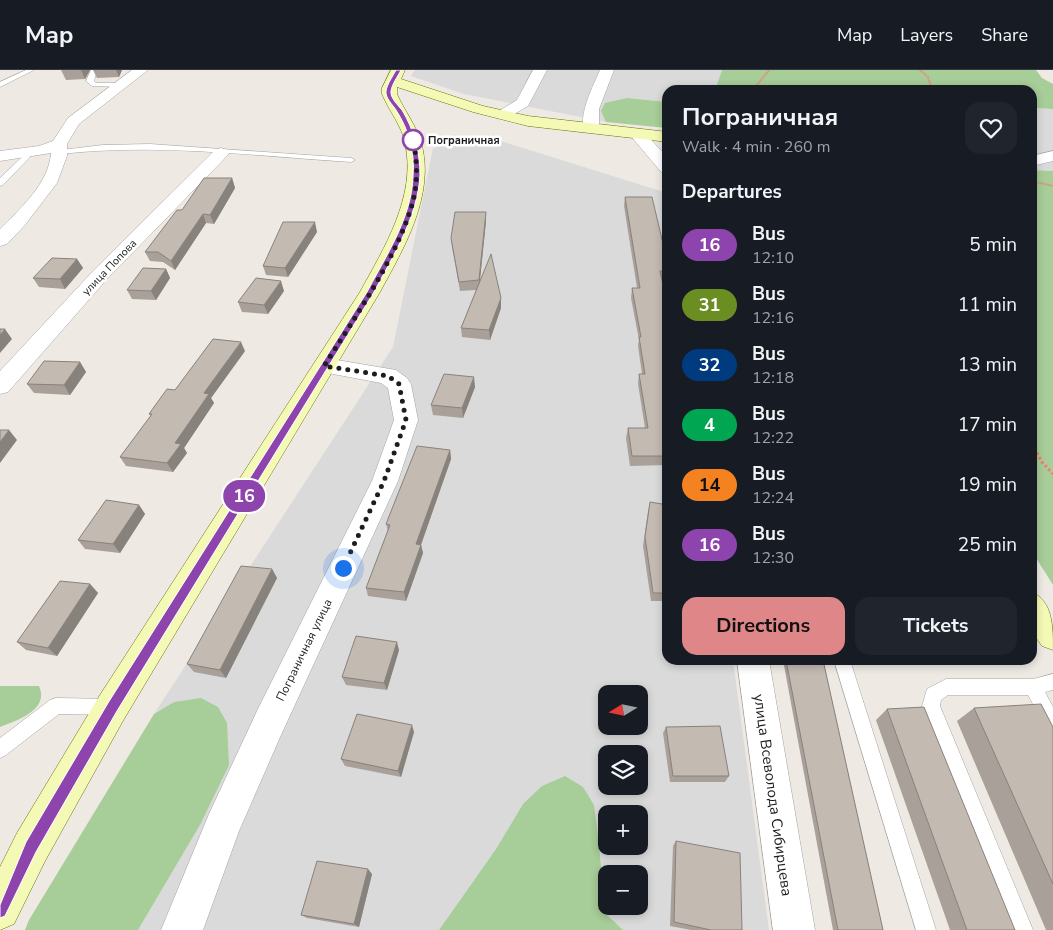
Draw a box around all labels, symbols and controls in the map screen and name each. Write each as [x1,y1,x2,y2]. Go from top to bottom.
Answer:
text: Map [25,19,73,51]
text: Map [837,23,872,47]
text: Layers [900,23,953,47]
text: Share [981,23,1028,47]
text: Пограничная [682,101,838,133]
button: heart [965,102,1017,154]
marker: Пограничная [402,129,424,151]
place label: Пограничная [428,133,500,148]
text: Walk · 4 min · 260 m [682,136,830,158]
text: Departures [682,179,782,205]
text: Bus [752,221,785,247]
text: 5 min [969,232,1017,258]
text: 16 [699,233,720,257]
street label: улица Попова [79,236,140,299]
text: 12:10 [752,247,794,269]
text: Bus [752,281,785,307]
text: 11 min [958,292,1017,318]
text: 31 [699,293,720,317]
text: 12:16 [752,307,794,329]
text: Bus [752,341,785,367]
text: 13 min [958,352,1017,378]
text: 32 [699,353,720,377]
text: 12:18 [752,367,794,389]
text: Bus [752,401,785,427]
text: 17 min [958,412,1017,438]
text: 4 [704,413,715,437]
text: 12:22 [752,427,794,449]
text: Bus [752,461,785,487]
text: 19 min [958,472,1017,498]
text: 14 [699,473,720,497]
line badge: 16 [222,480,266,512]
text: 16 [233,484,255,508]
text: 12:24 [752,487,794,509]
text: Bus [752,521,785,547]
text: 25 min [958,532,1017,558]
text: 16 [699,533,720,557]
text: 12:30 [752,547,794,569]
your location [331,556,356,581]
street label: Пограничная улица [272,596,336,704]
button: Directions [682,597,845,655]
button: Tickets [855,597,1017,655]
north arrow [598,685,648,735]
map controls [598,685,648,915]
street label: улица Всеволода Сибирцева [749,693,797,897]
button: layers [598,745,648,795]
button: + [598,805,648,855]
button: − [598,865,648,915]

